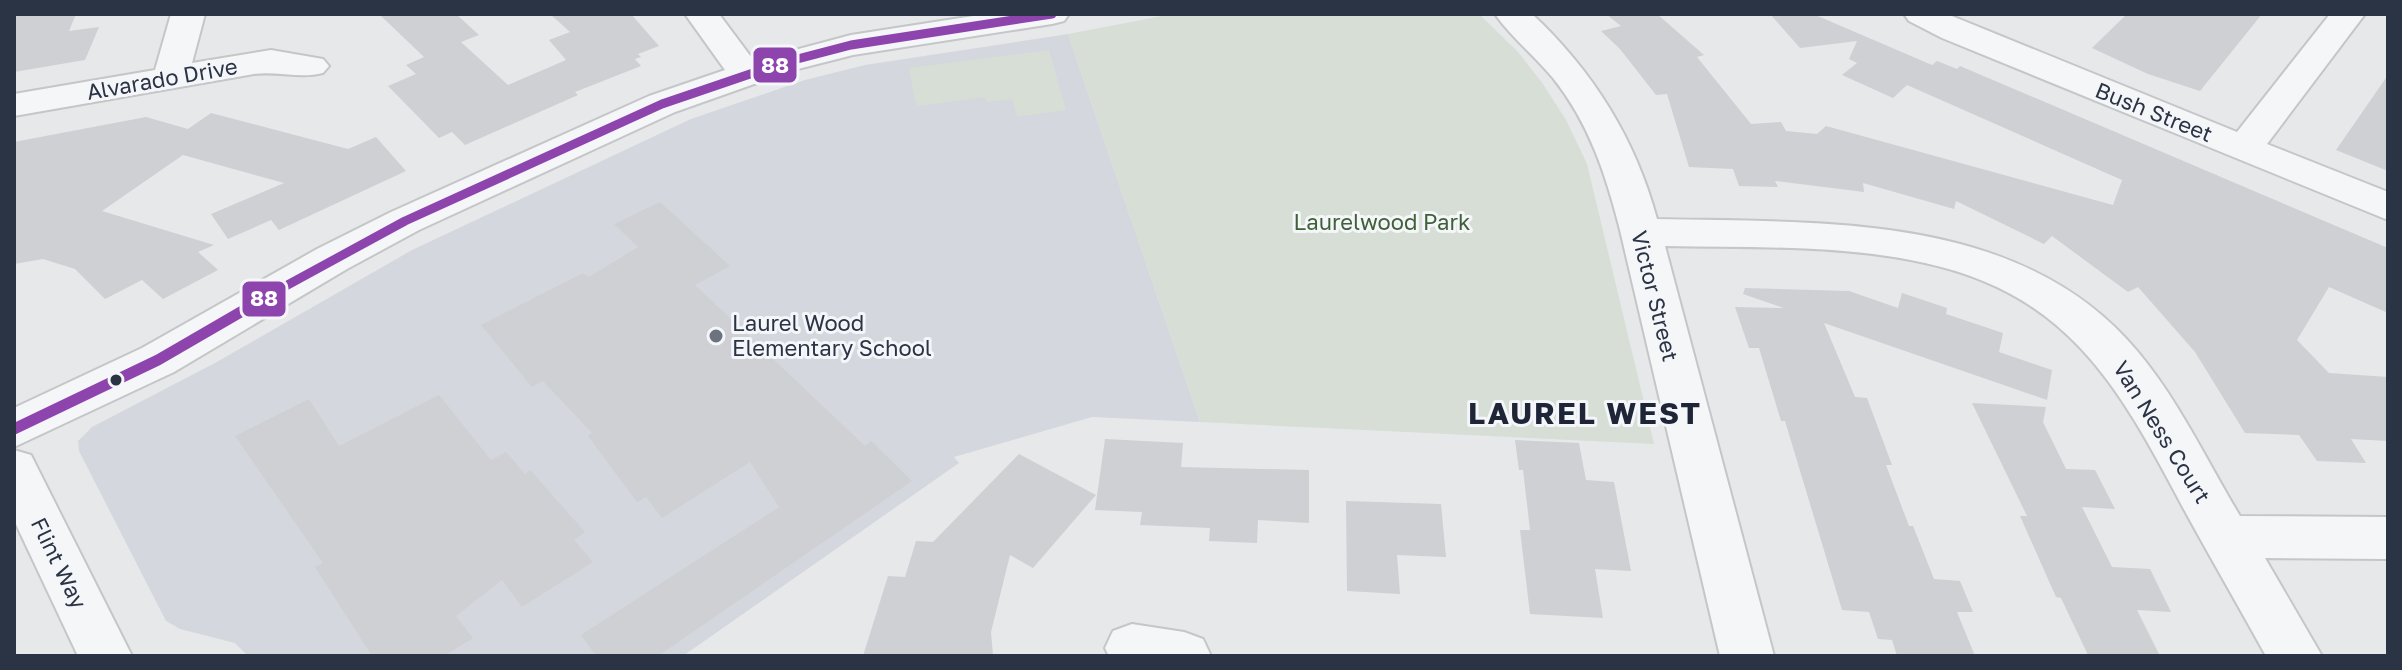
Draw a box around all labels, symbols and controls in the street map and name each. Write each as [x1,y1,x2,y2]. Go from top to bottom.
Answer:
line badge: 88 [752,46,798,84]
text: 88 [761,51,789,78]
street label: Alvarado Drive [84,52,239,105]
street label: Bush Street [2092,76,2217,147]
park label: Laurelwood Park [1293,208,1471,235]
street label: Victor Street [1626,228,1685,364]
line badge: 88 [241,280,287,318]
text: 88 [250,284,278,311]
place label: Laurel Wood Elementary School [732,309,932,361]
marker: Laurel Wood Elementary School [707,327,725,345]
street label: Van Ness Court [2108,356,2217,508]
unlabelled marker [108,372,124,388]
district label: LAUREL WEST [1468,395,1702,431]
street label: Flint Way [26,513,93,613]

